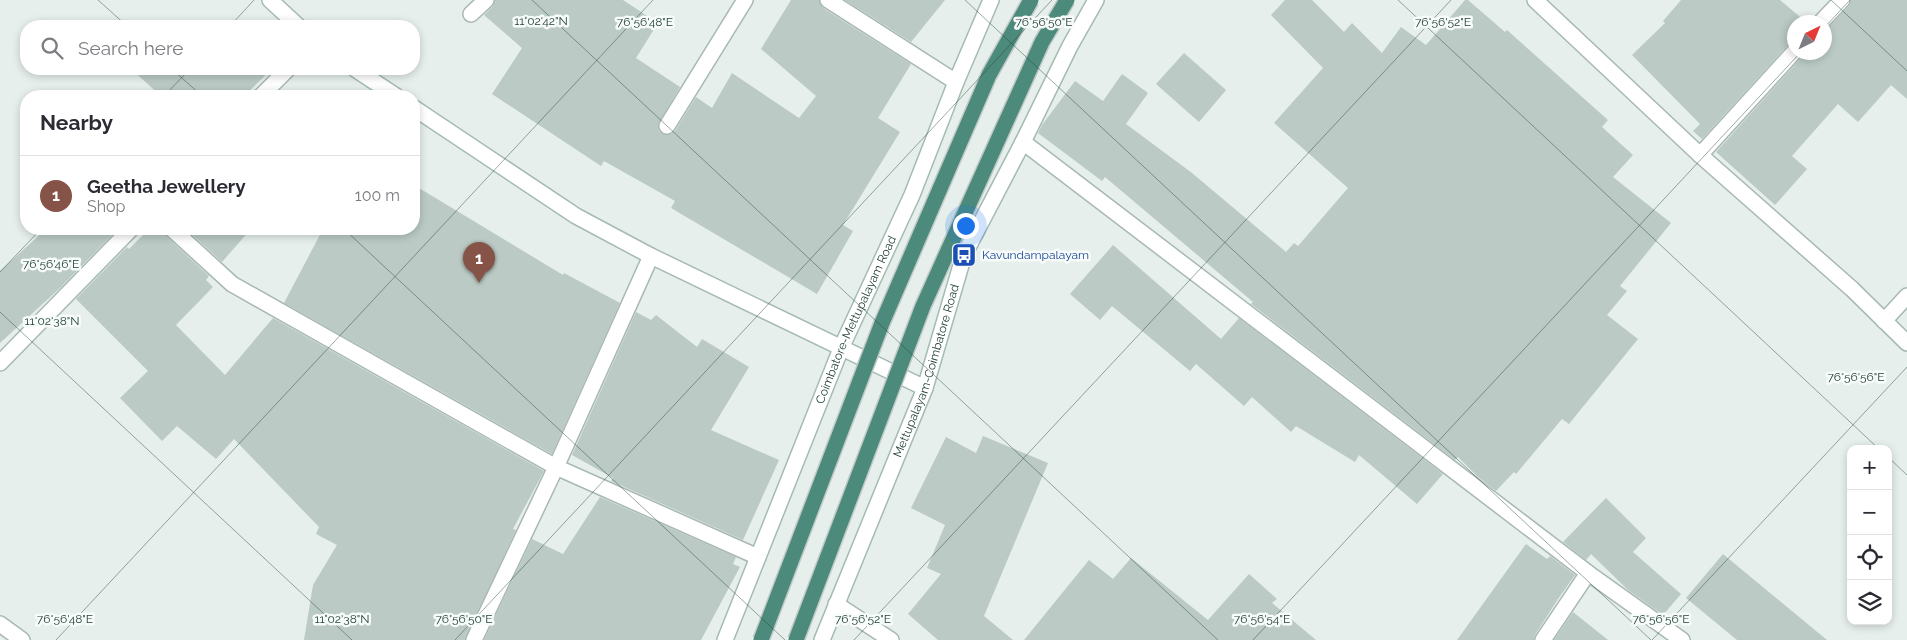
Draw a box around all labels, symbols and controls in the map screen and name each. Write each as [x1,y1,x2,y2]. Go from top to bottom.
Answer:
text: 11°02'42"N [514,14,568,28]
text: 76°56'48"E [617,15,673,29]
text: 76°56'50"E [1015,15,1073,29]
text: 76°56'52"E [1415,15,1471,29]
north arrow [1787,15,1832,60]
search box [20,20,420,75]
icon: search [38,34,66,62]
text: Search here [78,37,184,59]
text: Nearby [40,110,113,135]
text: Geetha Jewellery [87,175,246,197]
text: 1 [52,186,60,205]
text: 100 m [355,186,400,205]
text: Shop [87,197,125,216]
your location [953,213,979,239]
street label: Coimbatore-Mettupalayam Road [813,234,899,406]
pin: 1 [463,242,495,283]
bus stop icon: Kavundampalayam [951,242,977,268]
place label: Kavundampalayam [982,248,1089,262]
text: 76°56'46"E [23,257,79,271]
street label: Mettupalayam-Coimbatore Road [890,283,962,459]
text: 11°02'38"N [24,314,80,328]
text: 76°56'56"E [1827,370,1885,384]
map controls [1847,445,1892,625]
button: + [1847,445,1892,490]
button: − [1847,490,1892,535]
button: locate [1847,535,1892,580]
button: layers [1847,580,1892,625]
text: 76°56'48"E [37,612,93,626]
text: 11°02'38"N [314,612,370,626]
text: 76°56'50"E [435,612,493,626]
text: 76°56'52"E [835,612,891,626]
text: 76°56'54"E [1234,612,1290,626]
text: 76°56'56"E [1632,612,1690,626]

